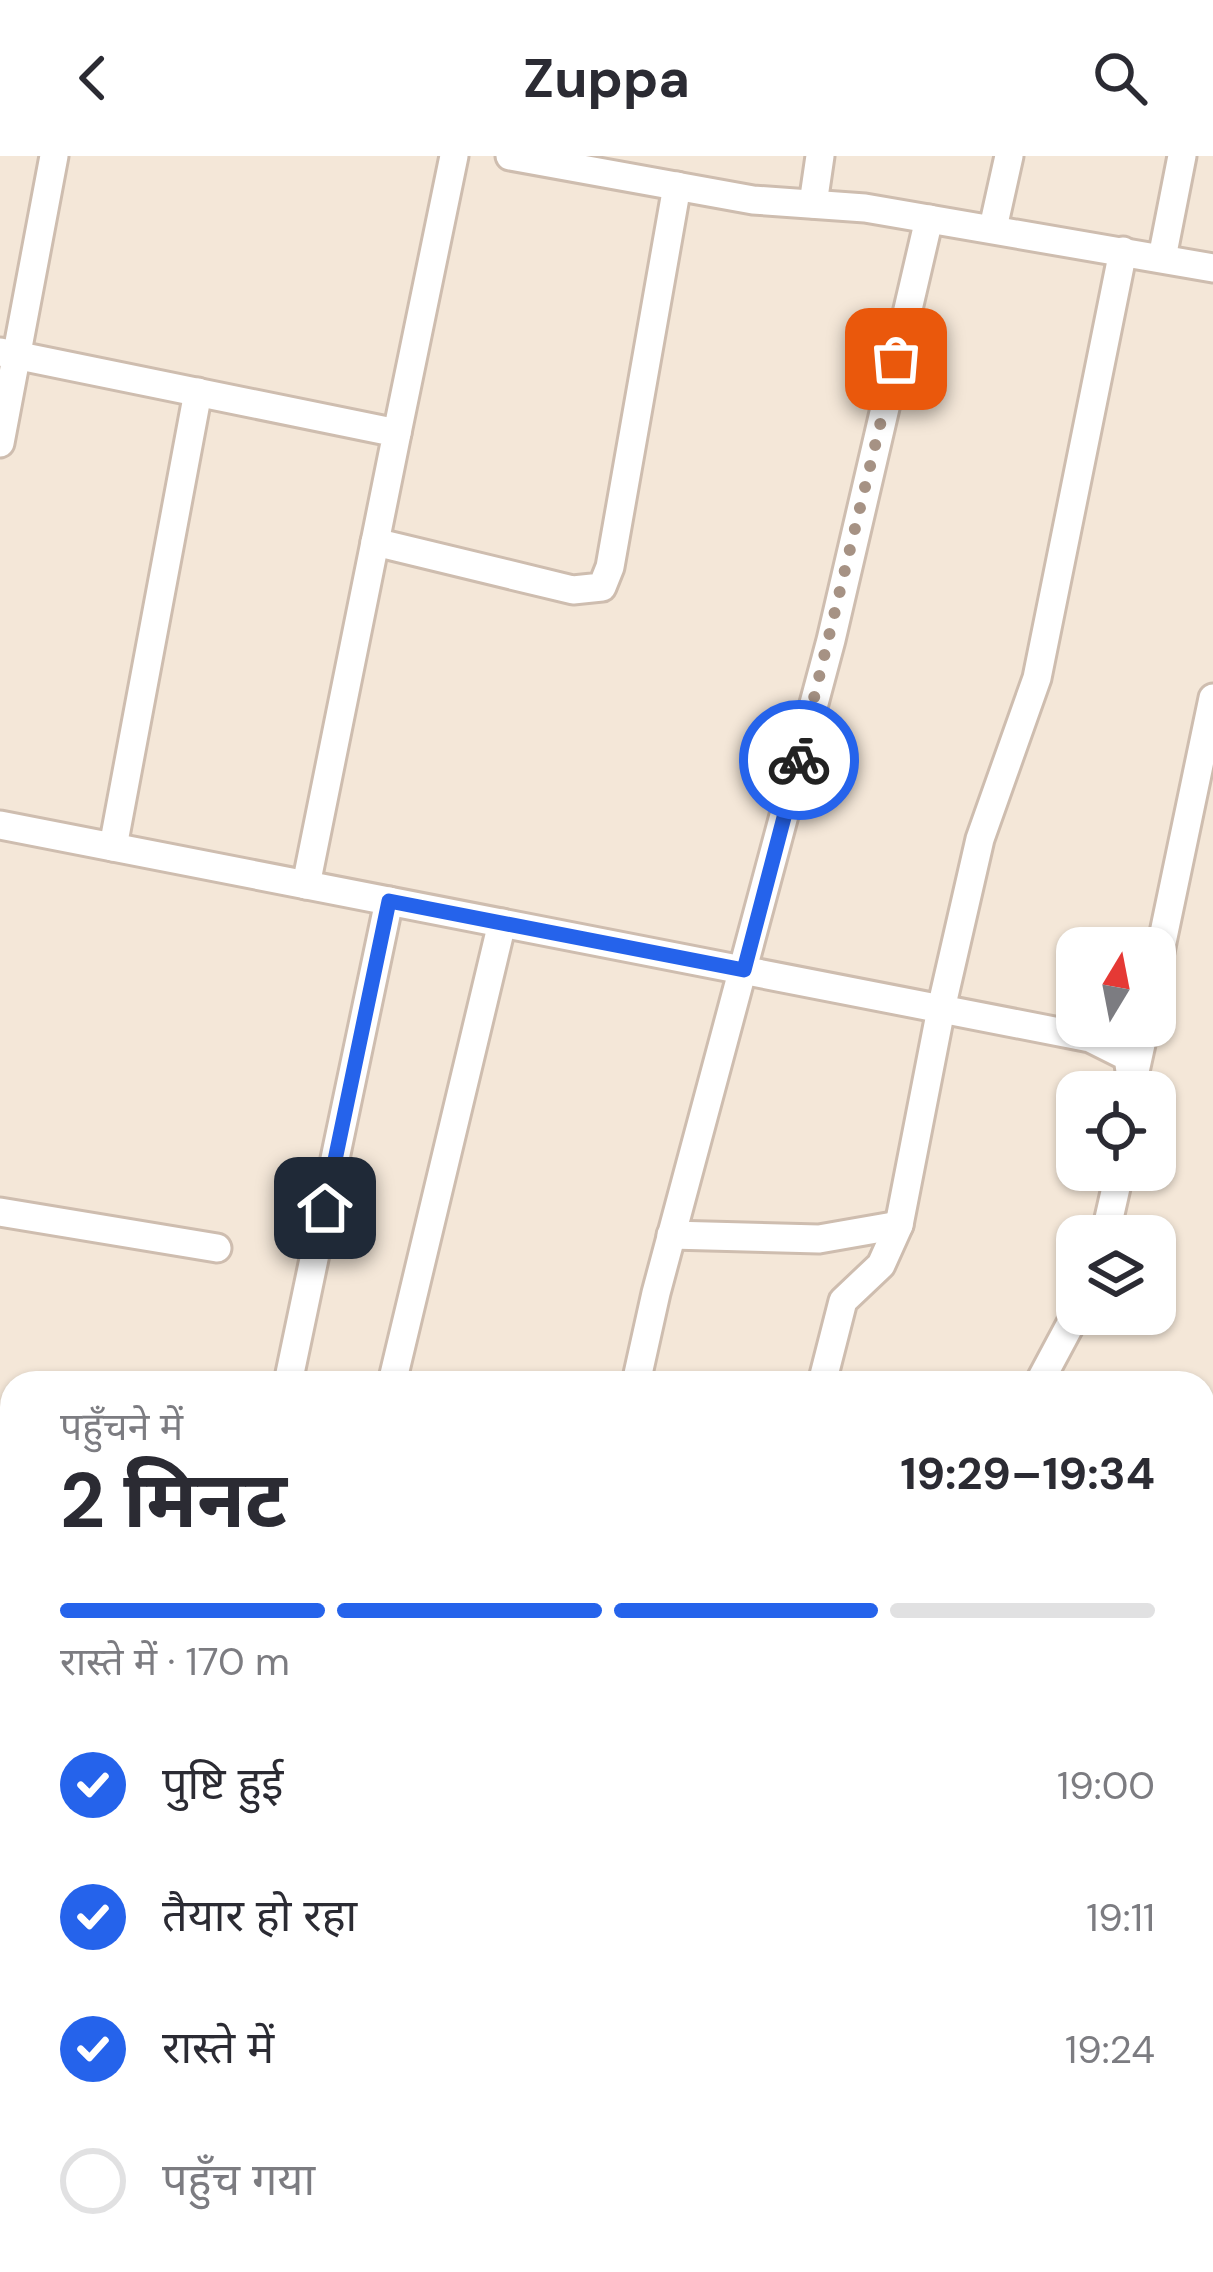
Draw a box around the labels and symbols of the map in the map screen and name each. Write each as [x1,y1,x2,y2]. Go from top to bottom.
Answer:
pin [845,308,947,410]
courier [739,700,859,820]
north arrow [1056,927,1176,1047]
pin [274,1157,376,1259]

